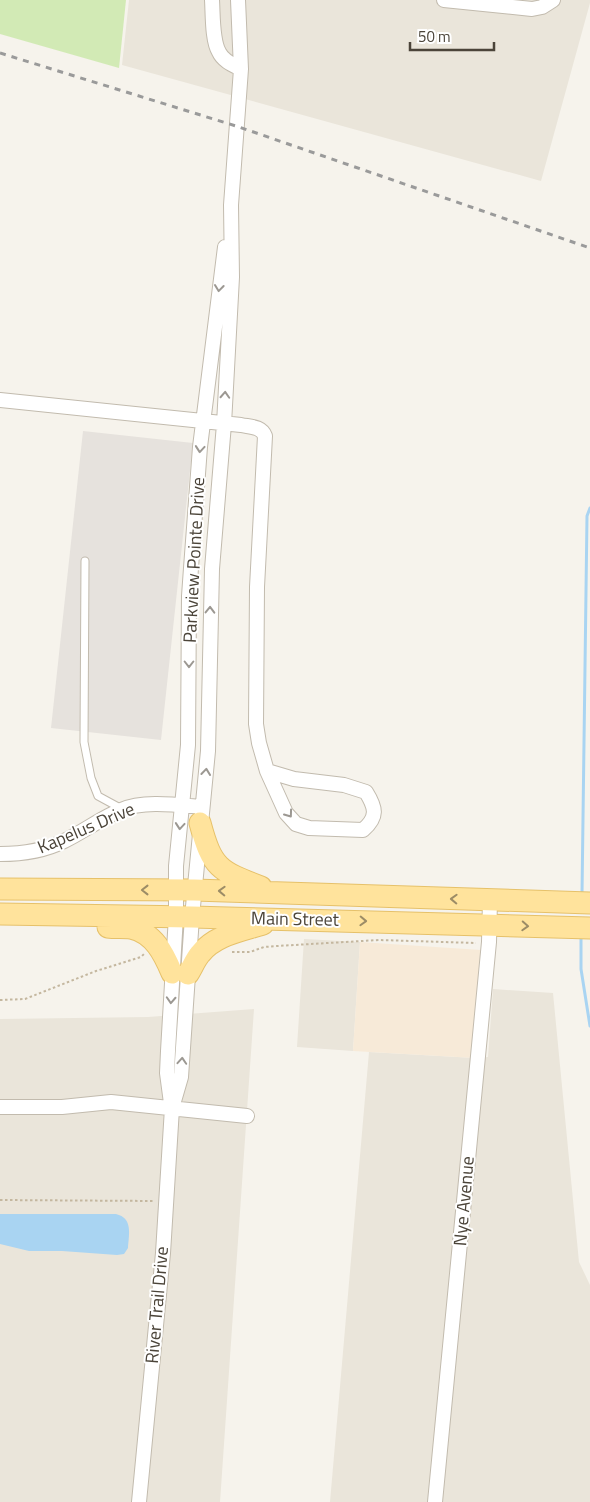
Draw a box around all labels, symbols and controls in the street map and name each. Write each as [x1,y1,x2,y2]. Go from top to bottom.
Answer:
scale bar [410,20,494,52]
text: 50 m [418,25,451,48]
one-way arrow [214,284,225,292]
one-way arrow [220,391,231,399]
one-way arrow [194,446,205,454]
street label: Parkview Pointe Drive [176,476,211,644]
one-way arrow [205,606,216,614]
one-way arrow [184,660,194,668]
one-way arrow [200,768,211,776]
street label: Kapelus Drive [33,795,139,860]
one-way arrow [283,808,292,818]
one-way arrow [174,822,185,830]
one-way arrow [141,885,148,895]
one-way arrow [218,886,226,896]
one-way arrow [450,894,458,904]
street label: Main Street [251,904,340,933]
one-way arrow [360,916,367,926]
one-way arrow [522,921,529,931]
one-way arrow [165,996,176,1004]
one-way arrow [176,1056,187,1064]
street label: Nye Avenue [446,1155,481,1247]
street label: River Trail Drive [138,1245,175,1365]

